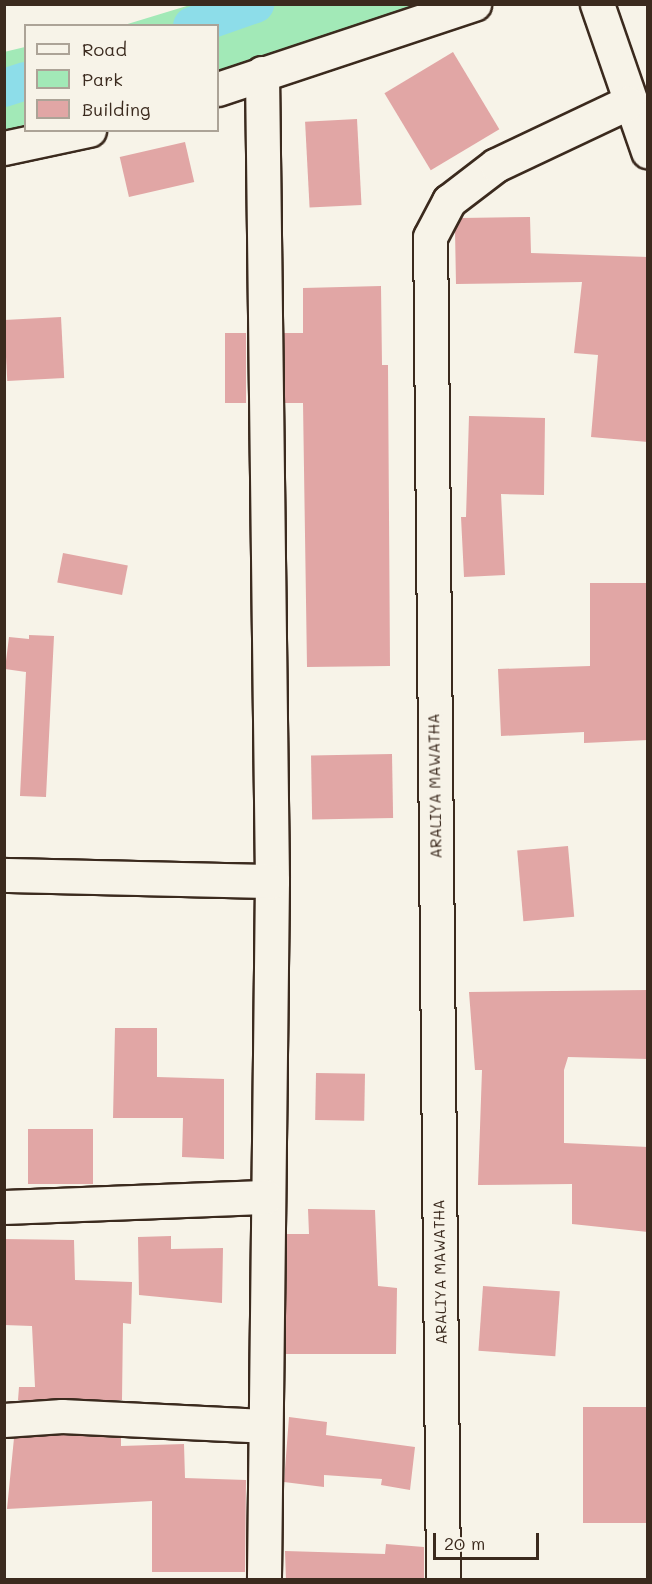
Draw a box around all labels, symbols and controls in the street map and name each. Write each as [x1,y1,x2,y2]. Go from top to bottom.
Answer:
legend [24,24,219,132]
text: Road [82,37,127,61]
text: Park [82,67,123,91]
text: Building [82,97,150,121]
street label: ARALIYA MAWATHA [425,713,445,859]
street label: ARALIYA MAWATHA [430,1199,450,1345]
scale bar [436,1521,542,1559]
text: 20 m [444,1531,485,1555]

